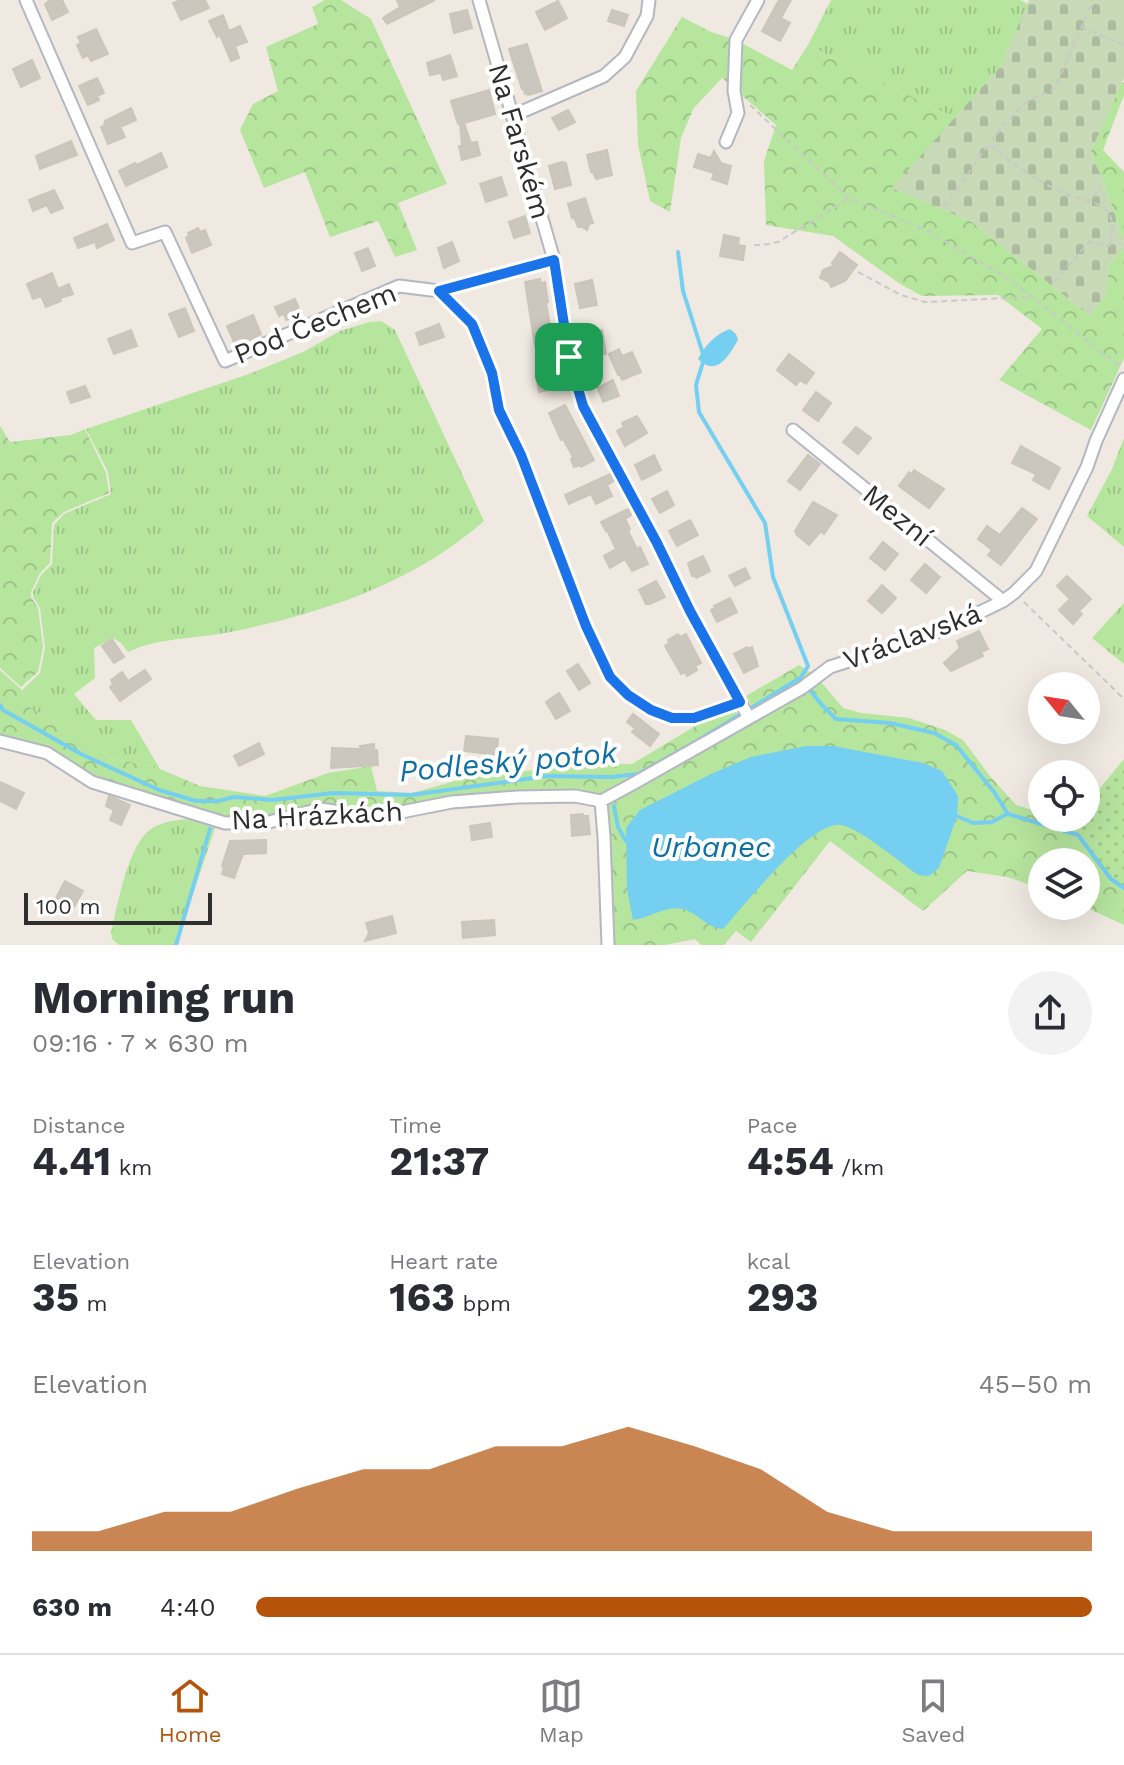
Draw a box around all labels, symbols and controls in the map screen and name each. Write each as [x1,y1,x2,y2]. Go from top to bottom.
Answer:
street label: Na Farském [482,59,557,223]
street label: Pod Čechem [229,276,401,371]
pin [535,323,603,391]
icon: arrive [547,335,591,379]
street label: Mezní [856,478,939,553]
street label: Vráclavská [839,596,986,677]
north arrow [1028,672,1100,744]
map controls [1028,672,1100,920]
water label: Podleský potok [398,734,620,788]
button: locate [1028,760,1100,832]
street label: Na Hrázkách [230,795,404,836]
water label: Urbanec [651,829,771,864]
button: layers [1028,848,1100,920]
scale bar [24,889,212,925]
text: 100 m [36,894,100,919]
button: share [1008,971,1092,1055]
text: Morning run [32,972,295,1024]
text: 09:16 · 7 × 630 m [32,1028,248,1058]
text: Distance [32,1113,126,1138]
text: Time [389,1113,442,1138]
text: Pace [747,1113,798,1138]
text: 4.41 [32,1138,111,1185]
text: 21:37 [389,1138,489,1185]
text: 4:54 [747,1138,834,1185]
text: km [111,1155,152,1180]
text: /km [834,1155,884,1180]
text: Elevation [32,1249,130,1274]
text: Heart rate [389,1249,498,1274]
text: kcal [747,1249,790,1274]
text: 35 [32,1274,79,1321]
text: 163 [389,1274,455,1321]
text: 293 [747,1274,819,1321]
text: m [79,1291,108,1316]
text: bpm [455,1291,511,1316]
text: Elevation [32,1369,148,1399]
text: 45–50 m [979,1369,1092,1399]
text: 630 m [32,1592,112,1622]
text: 4:40 [160,1592,216,1622]
tab: Home [159,1674,222,1747]
tab: Map [539,1674,584,1747]
tab: Saved [901,1674,965,1747]

